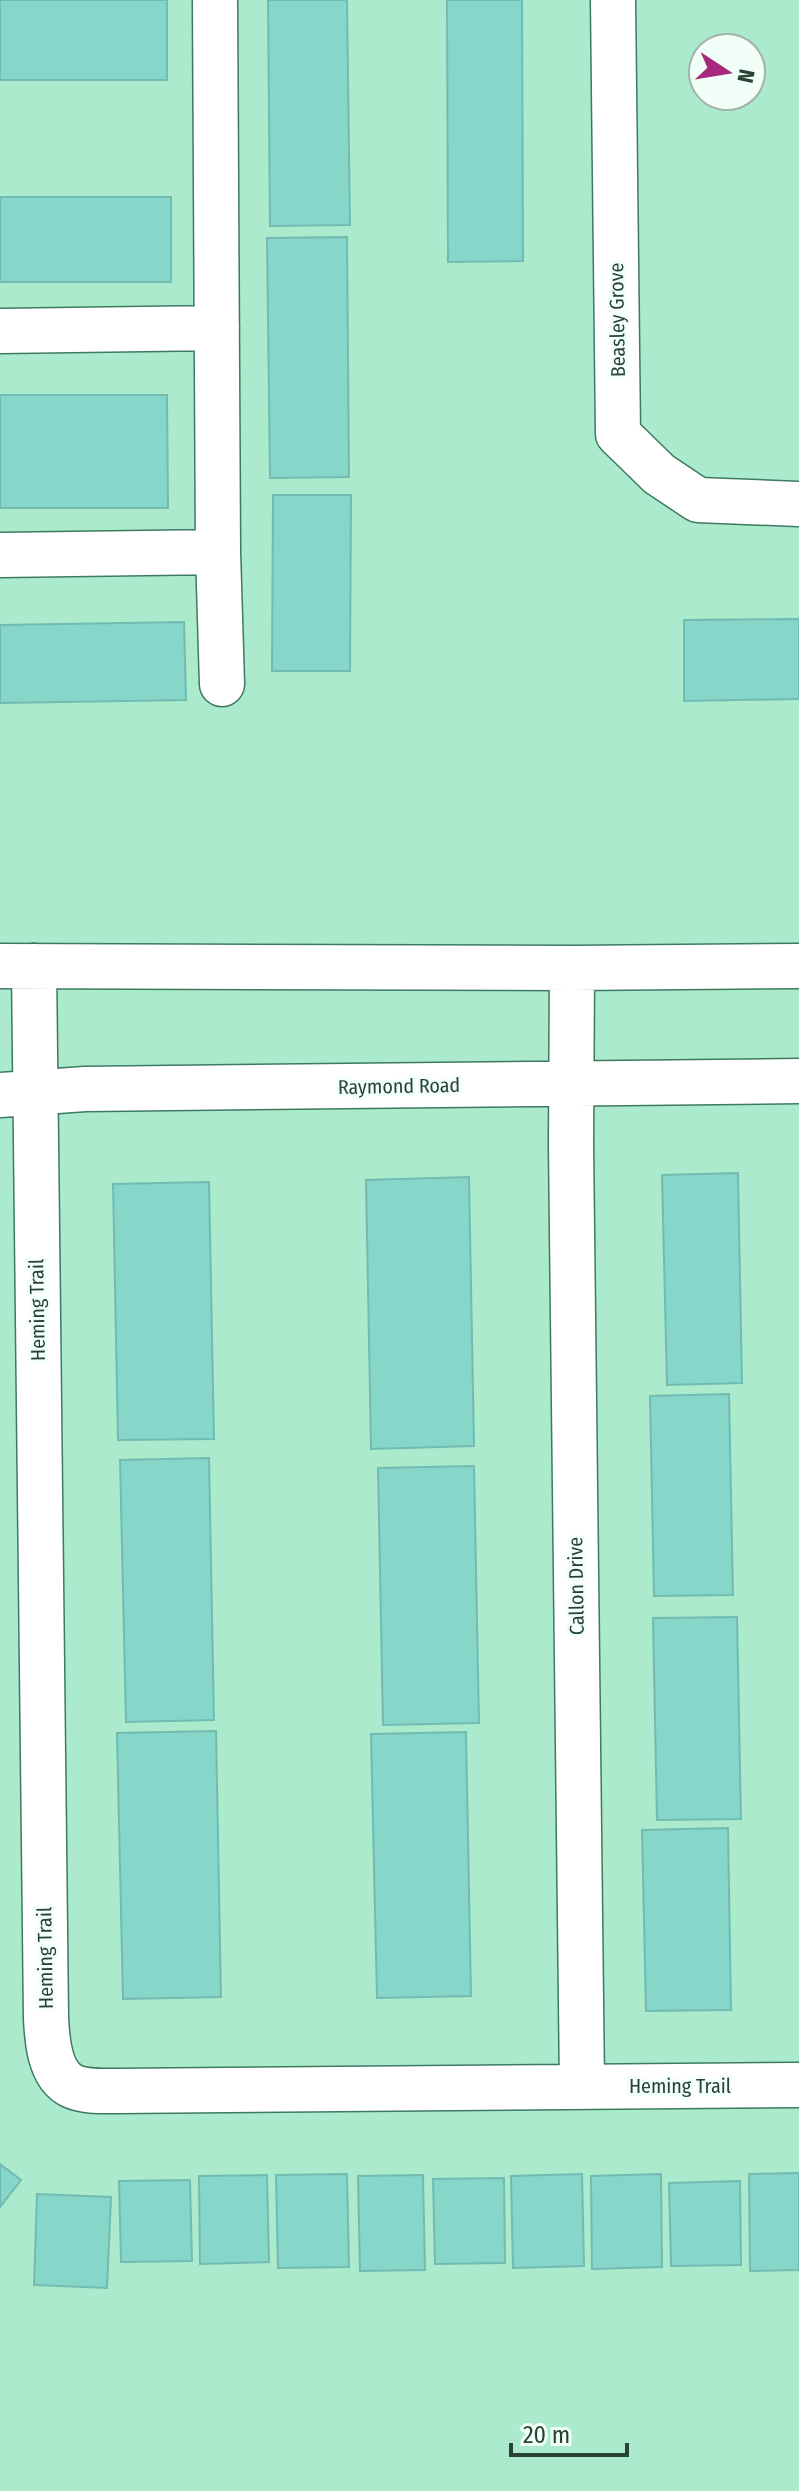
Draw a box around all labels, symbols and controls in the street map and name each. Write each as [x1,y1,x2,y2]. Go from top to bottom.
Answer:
north arrow [687,32,767,112]
text: N [731,67,761,85]
street label: Beasley Grove [604,263,630,377]
street label: Raymond Road [338,1073,460,1099]
street label: Heming Trail [24,1259,50,1361]
street label: Callon Drive [563,1537,589,1635]
street label: Heming Trail [32,1907,58,2009]
street label: Heming Trail [629,2074,731,2098]
scale bar [511,2407,627,2457]
text: 20 m [523,2421,570,2449]

